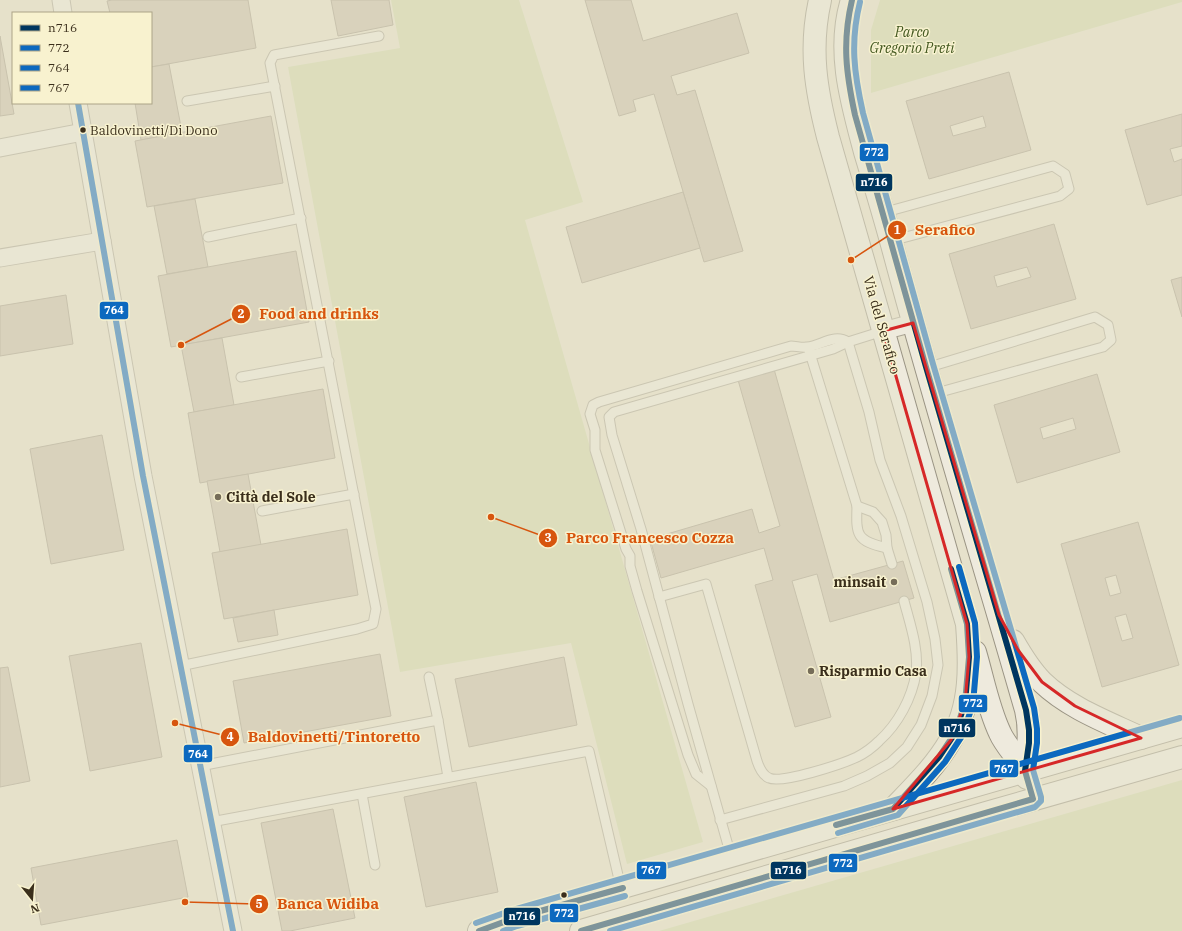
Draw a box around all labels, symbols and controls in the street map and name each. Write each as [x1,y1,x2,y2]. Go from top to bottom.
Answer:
legend [12,12,152,104]
text: n716 [48,20,77,35]
park label: Parco Gregorio Preti [869,23,955,57]
text: 772 [48,40,70,55]
text: 764 [48,60,70,75]
text: 767 [48,80,70,95]
place label: Baldovinetti/Di Dono [90,122,217,139]
marker: Baldovinetti/Di Dono [78,125,88,135]
line badge: 772 [859,143,889,162]
text: 772 [864,145,884,159]
line badge: n716 [855,173,893,192]
text: n716 [860,175,888,189]
callout: Serafico [887,217,983,244]
text: Serafico [915,220,976,239]
text: 1 [893,222,901,237]
street label: Via del Serafico [859,274,905,376]
line badge: 764 [99,301,129,320]
callout: Food and drinks [231,301,387,328]
text: 764 [104,303,124,317]
text: Food and drinks [259,304,379,323]
text: 2 [237,306,245,321]
place label: Città del Sole [226,488,316,506]
marker: Città del Sole [213,492,223,502]
callout: Parco Francesco Cozza [538,525,742,552]
text: Parco Francesco Cozza [566,528,734,547]
text: 3 [544,530,552,545]
place label: minsait [833,573,886,591]
marker: minsait [889,577,899,587]
place label: Risparmio Casa [819,662,927,680]
marker: Risparmio Casa [806,666,816,676]
line badge: 772 [958,694,988,713]
text: 772 [963,696,983,710]
line badge: n716 [938,718,976,738]
text: n716 [943,721,971,735]
callout: Baldovinetti/Tintoretto [220,723,428,750]
text: Baldovinetti/Tintoretto [248,727,421,746]
text: 4 [226,729,234,744]
line badge: 764 [183,744,213,763]
text: 764 [188,747,208,761]
line badge: 767 [989,759,1019,778]
text: 767 [994,762,1014,776]
line badge: 772 [828,853,858,873]
text: 772 [833,856,853,870]
line badge: 767 [636,861,667,880]
line badge: n716 [770,861,807,880]
text: 767 [641,863,661,877]
text: n716 [774,863,802,877]
north arrow [12,879,52,919]
unlabelled marker [559,890,569,900]
callout: Banca Widiba [249,891,387,918]
text: Banca Widiba [277,894,379,913]
text: 5 [255,896,263,911]
text: N [28,901,41,917]
line badge: 772 [549,903,579,923]
text: 772 [554,906,574,920]
line badge: n716 [503,907,541,926]
text: n716 [508,909,536,923]

